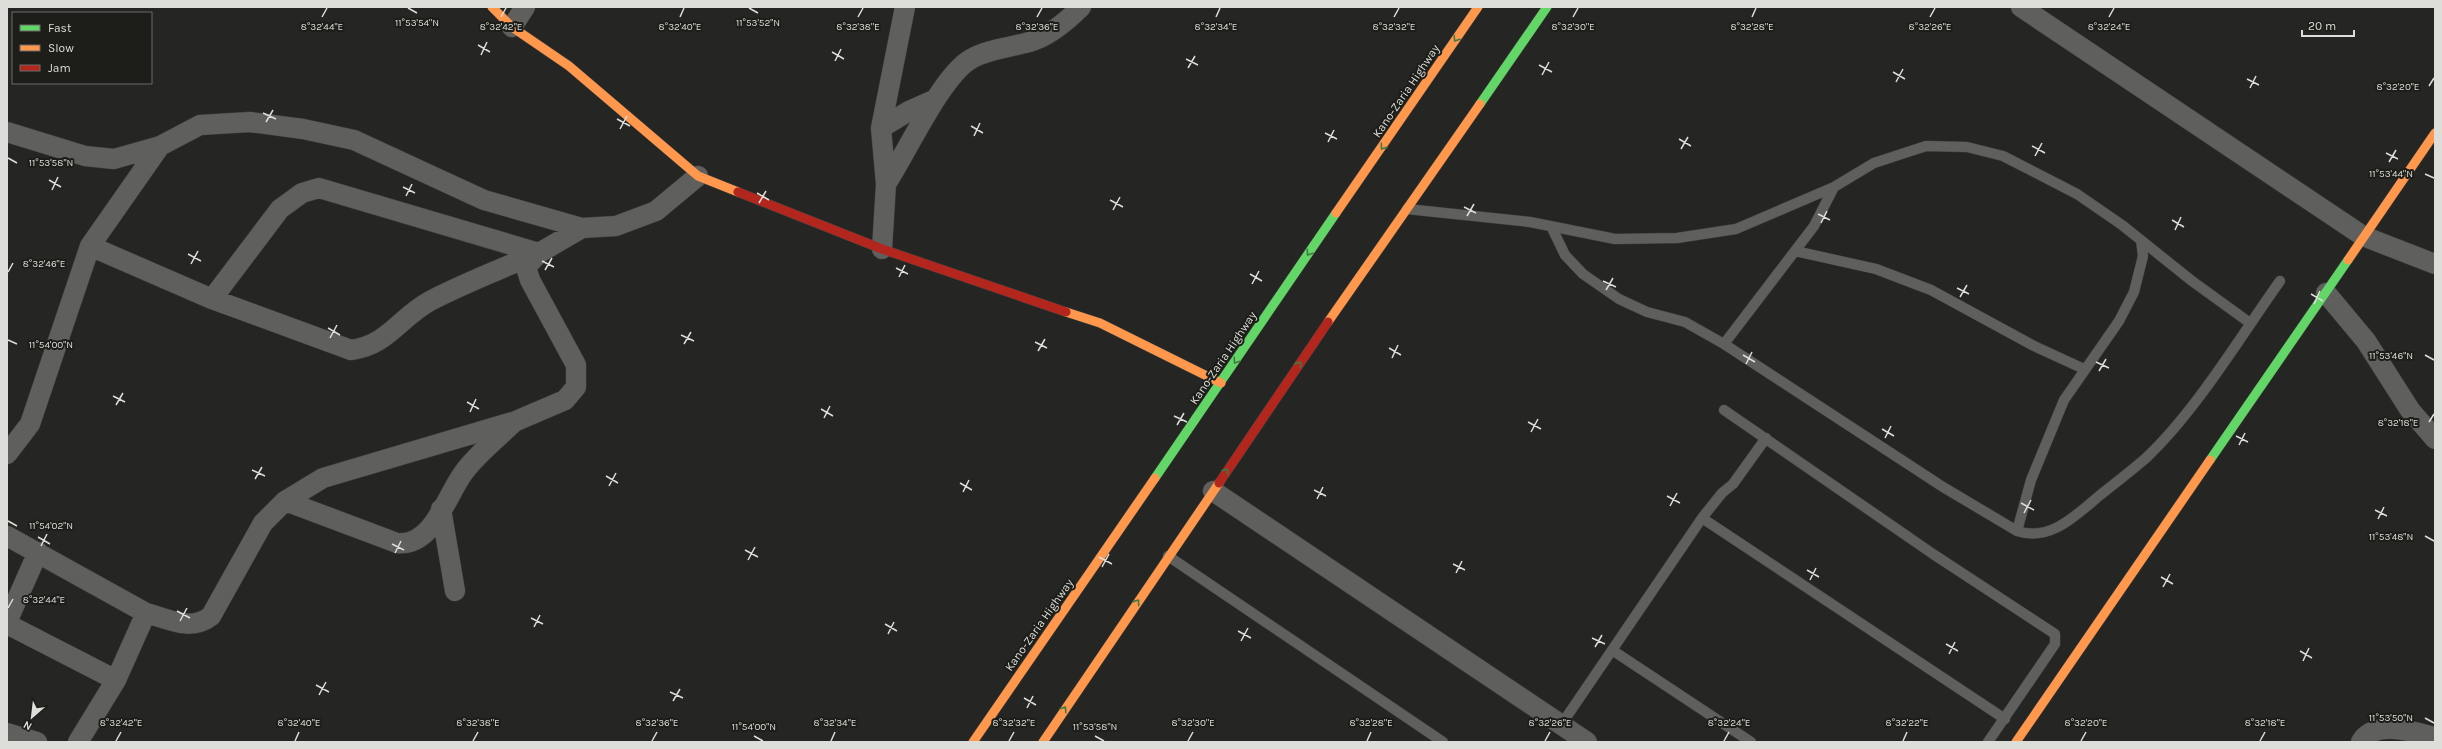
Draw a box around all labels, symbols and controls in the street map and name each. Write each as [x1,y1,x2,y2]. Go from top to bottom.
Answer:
legend [12,12,152,84]
scale bar [2302,12,2354,38]
text: 11°53'54"N [395,17,439,29]
text: 11°53'52"N [736,17,780,29]
text: 20 m [2308,19,2336,33]
text: Fast [48,21,72,35]
text: 8°32'44"E [301,21,343,33]
text: 8°32'42"E [480,21,522,33]
text: 8°32'40"E [659,21,701,33]
text: 8°32'38"E [836,21,880,33]
text: 8°32'36"E [1016,21,1058,33]
text: 8°32'34"E [1195,21,1237,33]
text: 8°32'32"E [1373,21,1415,33]
text: 8°32'30"E [1551,21,1595,33]
text: 8°32'28"E [1730,21,1774,33]
text: 8°32'26"E [1909,21,1951,33]
text: 8°32'24"E [2088,21,2130,33]
one-way arrow [1453,35,1461,42]
text: Slow [48,41,74,55]
street label: Kano-Zaria Highway [1370,41,1443,140]
text: Jam [48,61,71,75]
text: 8°32'20"E [2376,81,2420,93]
one-way arrow [1381,142,1388,149]
text: 11°53'58"N [29,157,73,169]
text: 11°53'44"N [2369,168,2413,180]
one-way arrow [1307,249,1314,256]
text: 8°32'46"E [23,258,65,270]
street label: Kano-Zaria Highway [1187,308,1260,407]
text: 11°54'00"N [29,339,73,351]
text: 11°53'46"N [2369,350,2413,362]
one-way arrow [1233,357,1241,364]
one-way arrow [1294,361,1301,368]
text: 8°32'18"E [2378,417,2418,429]
one-way arrow [1221,468,1229,475]
text: 11°54'02"N [29,520,73,532]
text: 11°53'48"N [2369,531,2413,543]
street label: Kano-Zaria Highway [1002,576,1076,674]
text: 8°32'44"E [23,594,65,606]
one-way arrow [1132,599,1139,606]
north arrow [12,697,52,737]
one-way arrow [1059,707,1066,714]
text: 11°53'50"N [2369,712,2413,724]
text: 8°32'42"E [100,717,142,729]
text: 8°32'40"E [278,717,320,729]
text: 8°32'38"E [456,717,500,729]
text: 8°32'36"E [636,717,678,729]
text: 8°32'34"E [814,717,856,729]
text: 8°32'32"E [993,717,1035,729]
text: 8°32'30"E [1171,717,1215,729]
text: 8°32'28"E [1349,717,1393,729]
text: 8°32'26"E [1529,717,1571,729]
text: 8°32'24"E [1708,717,1750,729]
text: 8°32'22"E [1886,717,1928,729]
text: 8°32'20"E [2064,717,2108,729]
text: 8°32'18"E [2245,717,2285,729]
text: N [21,718,34,733]
text: 11°54'00"N [732,721,776,733]
text: 11°53'58"N [1073,721,1117,733]

